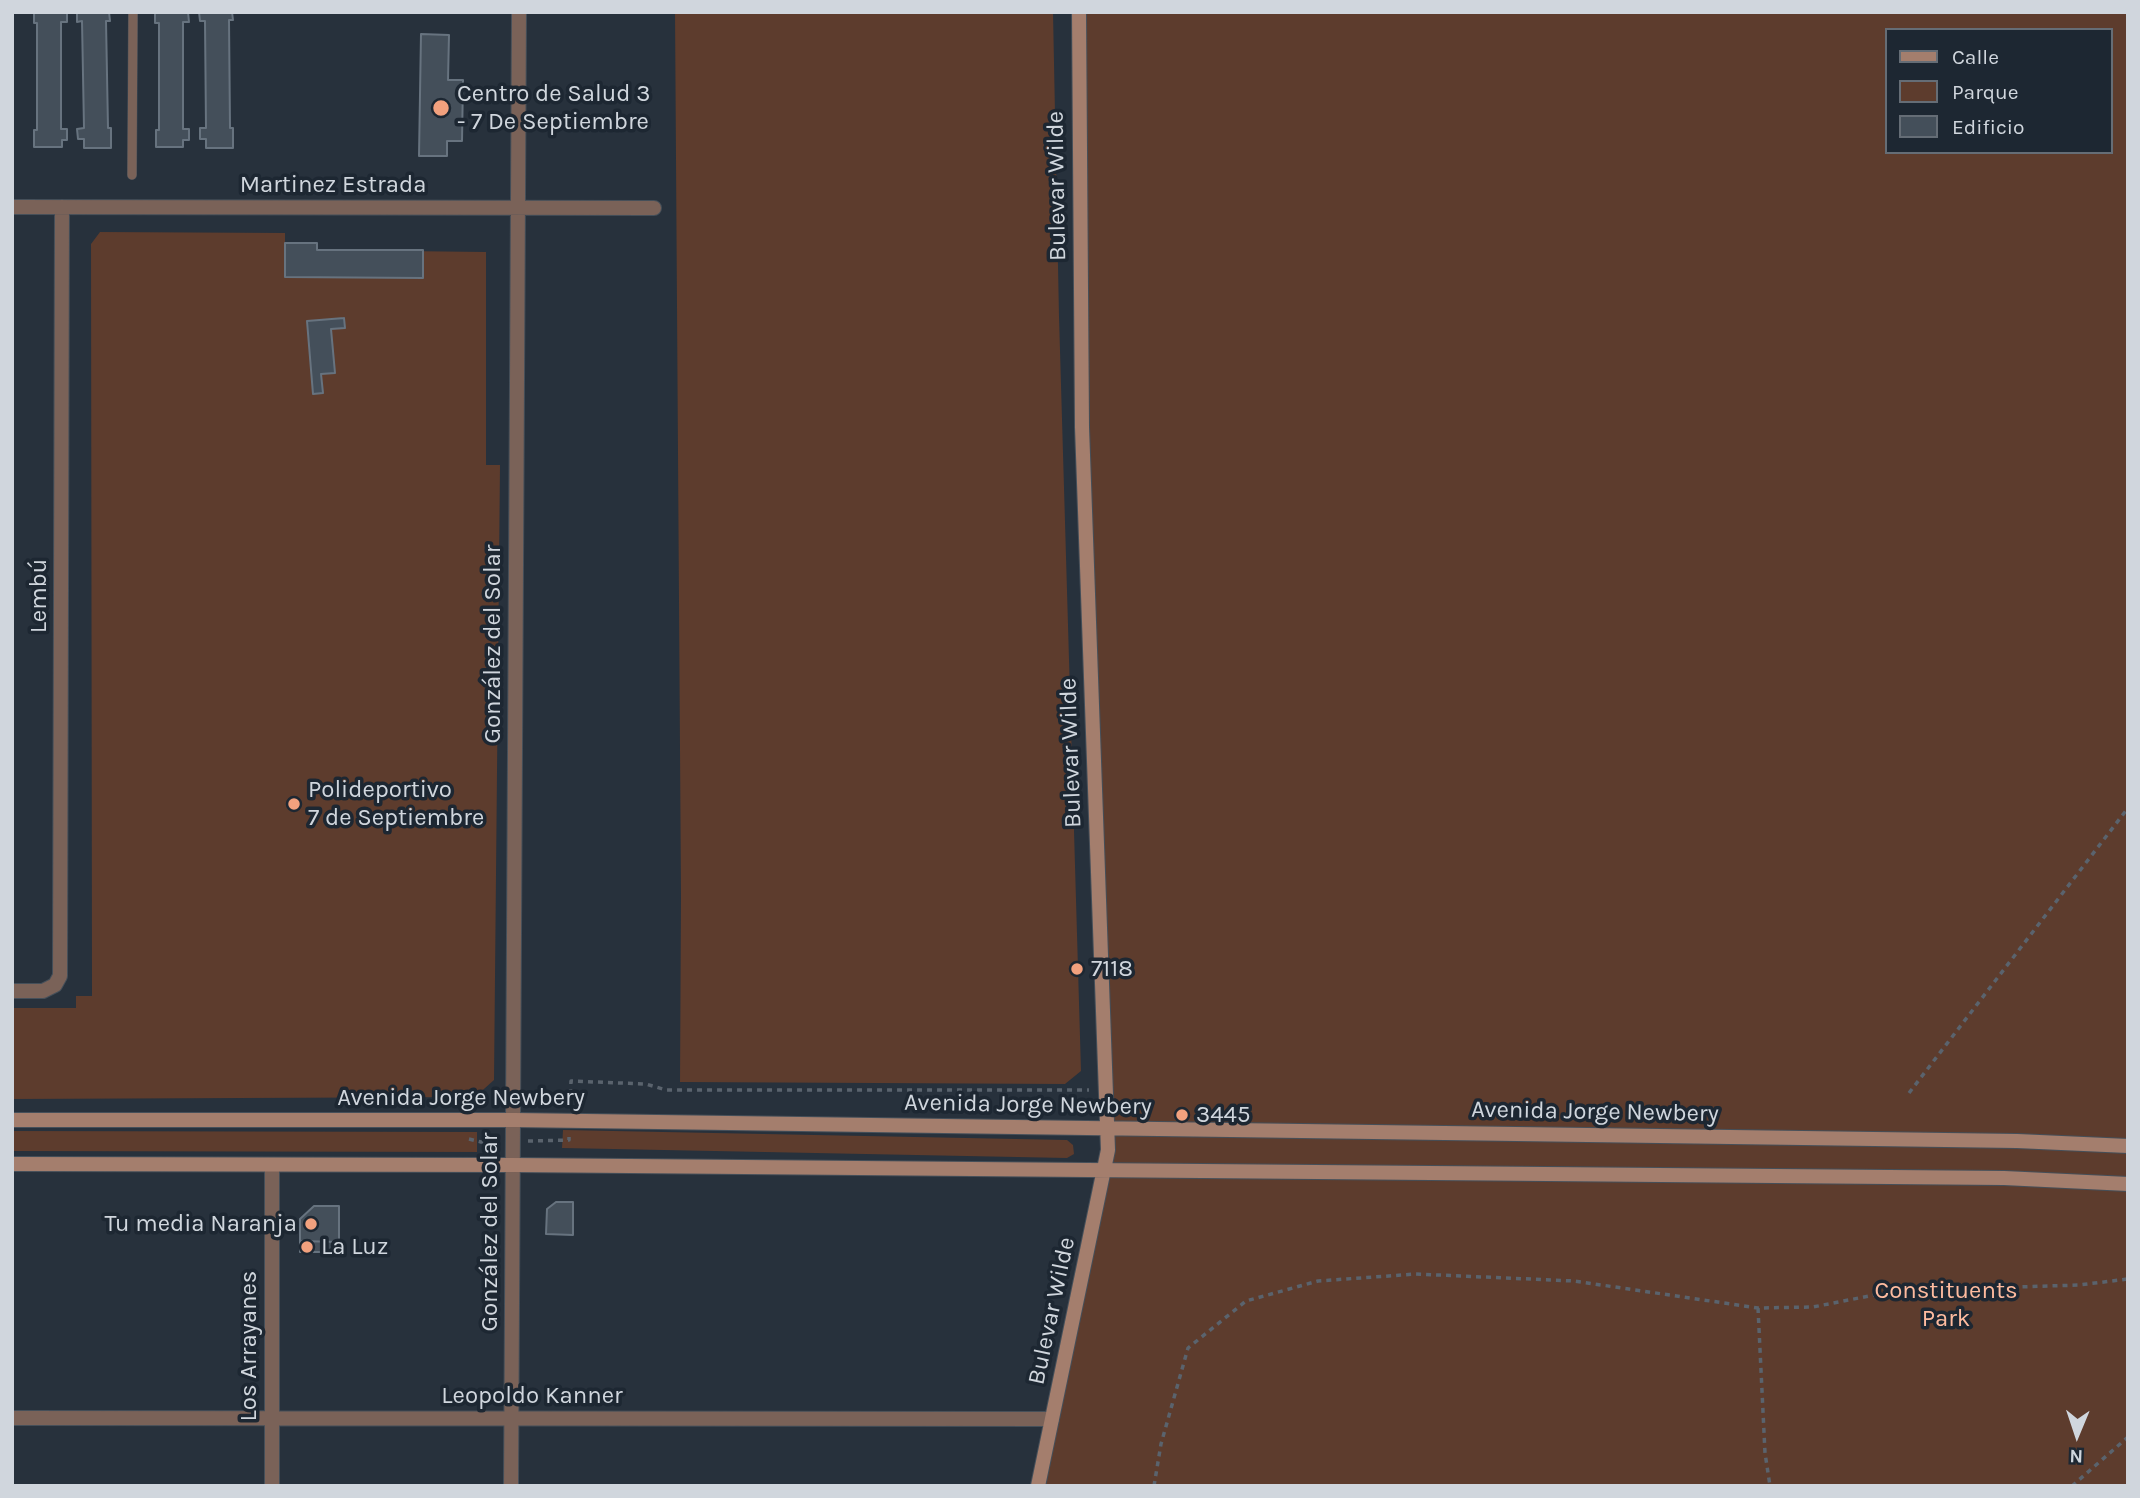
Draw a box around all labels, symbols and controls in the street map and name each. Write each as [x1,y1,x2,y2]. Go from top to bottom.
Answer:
legend [1884,28,2112,154]
text: Calle [1952,45,1999,69]
place label: Centro de Salud 3 - 7 De Septiembre [457,80,650,136]
text: Parque [1952,80,2019,104]
marker: Centro de Salud 3 - 7 De Septiembre [431,98,451,118]
street label: Bulevar Wilde [1041,111,1073,261]
text: Edificio [1952,115,2025,139]
street label: Martinez Estrada [240,171,426,199]
street label: González del Solar [479,545,507,743]
street label: Lembú [25,559,53,633]
street label: Bulevar Wilde [1054,678,1088,828]
place label: Polideportivo 7 de Septiembre [308,776,484,832]
marker: Polideportivo 7 de Septiembre [286,796,302,812]
place label: 7118 [1091,955,1133,983]
marker: 7118 [1069,961,1085,977]
street label: Avenida Jorge Newbery [337,1084,585,1112]
street label: Avenida Jorge Newbery [904,1088,1152,1122]
street label: Avenida Jorge Newbery [1471,1095,1719,1129]
place label: 3445 [1196,1101,1251,1129]
marker: 3445 [1174,1107,1190,1123]
street label: González del Solar [476,1133,504,1331]
place label: Tu media Naranja [105,1210,297,1238]
marker: Tu media Naranja [303,1216,319,1232]
place label: La Luz [321,1233,388,1261]
street label: Bulevar Wilde [1022,1235,1082,1387]
marker: La Luz [299,1239,315,1255]
street label: Los Arrayanes [235,1271,263,1421]
park label: Constituents Park [1874,1277,2018,1333]
street label: Leopoldo Kanner [441,1382,623,1410]
north arrow [2042,1400,2112,1470]
text: N [2069,1445,2083,1467]

